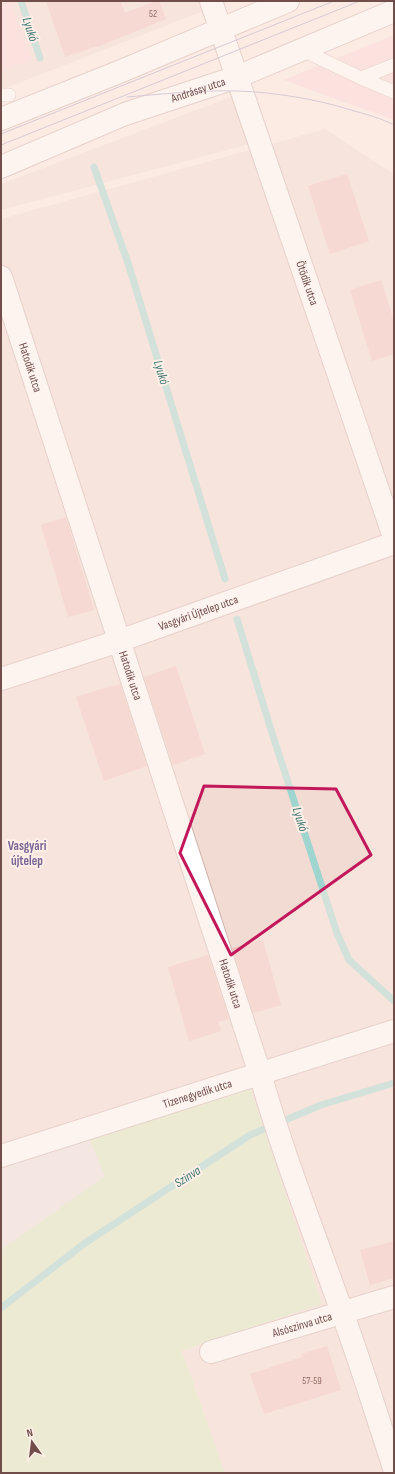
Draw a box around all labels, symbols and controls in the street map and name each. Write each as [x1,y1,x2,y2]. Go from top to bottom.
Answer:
house number: 52 [149,8,157,20]
water label: Lyukó [19,15,42,44]
street label: Andrássy utca [168,74,228,107]
street label: Ötödik utca [292,259,321,308]
street label: Hatodik utca [15,341,45,394]
water label: Lyukó [150,358,172,387]
street label: Vasgyári Újtelep utca [156,592,241,634]
street label: Hatodik utca [115,649,145,703]
water label: Lyukó [289,805,312,834]
district label: Vasgyári újtelep [8,838,47,869]
street label: Hatodik utca [215,957,245,1011]
street label: Tizenegyedik utca [161,1076,234,1112]
water label: Szinva [172,1162,204,1191]
street label: Alsószinva utca [270,1309,334,1341]
house number: 57-59 [302,1375,322,1387]
north arrow [12,1422,52,1462]
text: N [25,1426,34,1440]

